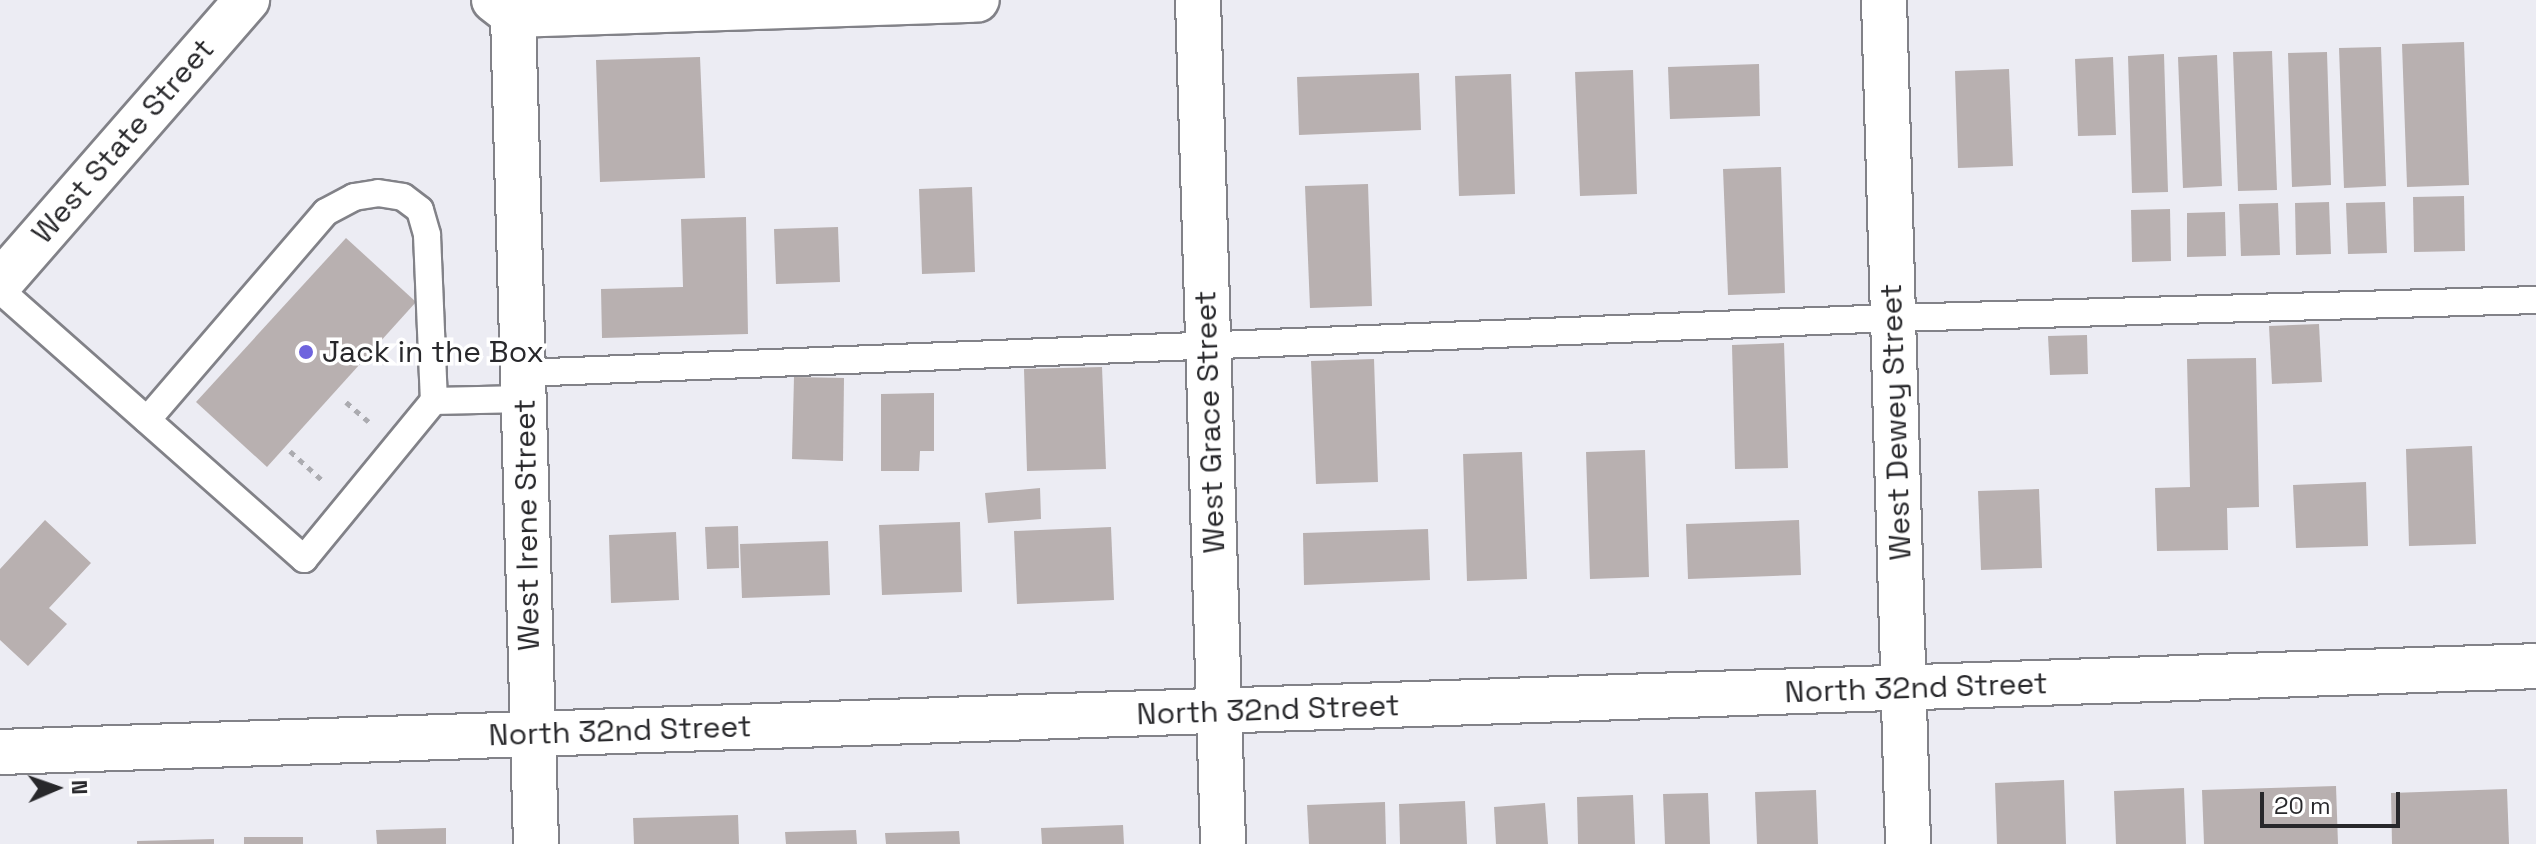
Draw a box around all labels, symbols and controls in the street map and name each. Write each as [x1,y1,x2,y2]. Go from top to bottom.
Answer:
street label: West State Street [24,31,222,251]
street label: West Dewey Street [1873,283,1919,561]
street label: West Grace Street [1187,290,1233,554]
place label: Jack in the Box [322,334,544,370]
marker: Jack in the Box [297,343,315,361]
street label: West Irene Street [507,399,547,651]
street label: North 32nd Street [1784,665,2048,711]
street label: North 32nd Street [1136,687,1400,733]
street label: North 32nd Street [488,708,752,754]
north arrow [16,748,96,828]
scale bar [2264,776,2404,826]
text: N [66,779,94,795]
text: 20 m [2274,790,2331,821]

